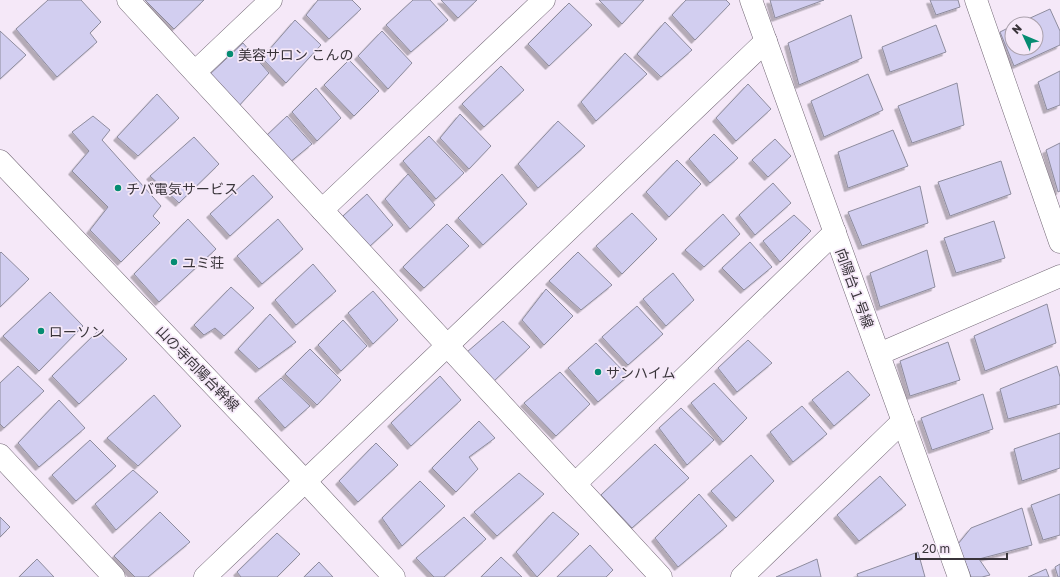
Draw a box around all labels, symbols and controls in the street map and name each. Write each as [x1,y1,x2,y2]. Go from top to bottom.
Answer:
north arrow [1004,16,1044,56]
text: N [1009,21,1024,36]
place label: 美容サロン こんの [238,46,354,63]
marker: 美容サロン こんの [225,49,235,59]
place label: チバ電気サービス [126,180,238,197]
marker: チバ電気サービス [113,183,123,193]
street label: 向陽台１号線 [833,246,877,330]
place label: ユミ荘 [182,254,224,271]
marker: ユミ荘 [169,257,179,267]
street label: 山の寺向陽台幹線 [153,322,243,414]
place label: ローソン [49,323,105,340]
marker: ローソン [36,326,46,336]
place label: サンハイム [606,364,675,381]
marker: サンハイム [593,367,603,377]
scale bar [916,535,1007,561]
text: 20 m [922,541,950,556]

